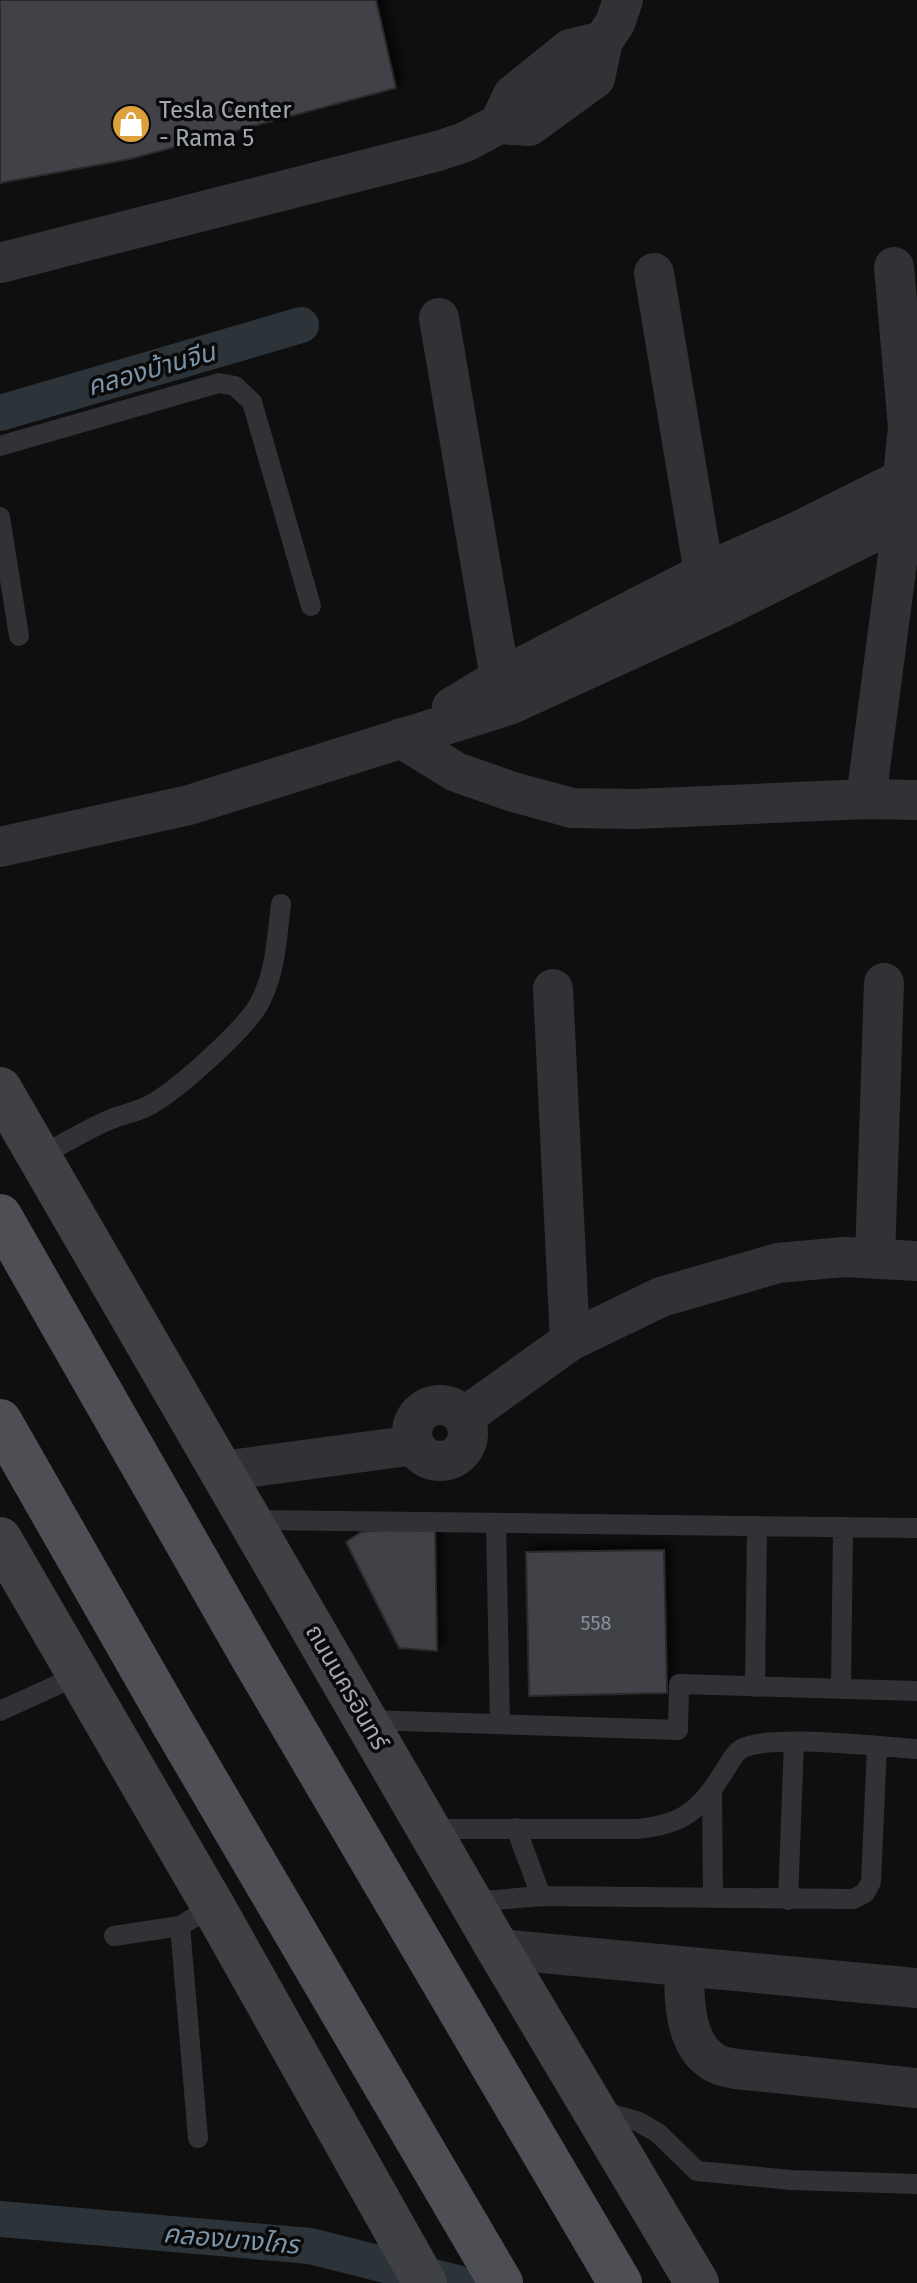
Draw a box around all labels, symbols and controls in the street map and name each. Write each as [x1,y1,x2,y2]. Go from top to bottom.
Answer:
place label: Tesla Center - Rama 5 [159,96,292,152]
shop icon: Tesla Center - Rama 5 [110,103,152,145]
water label: คลองบ้านจีน [84,336,221,403]
house number: 558 [581,1611,611,1635]
street label: ถนนนครอินทร์ [300,1619,395,1756]
water label: คลองบางไกร [162,2218,302,2261]

